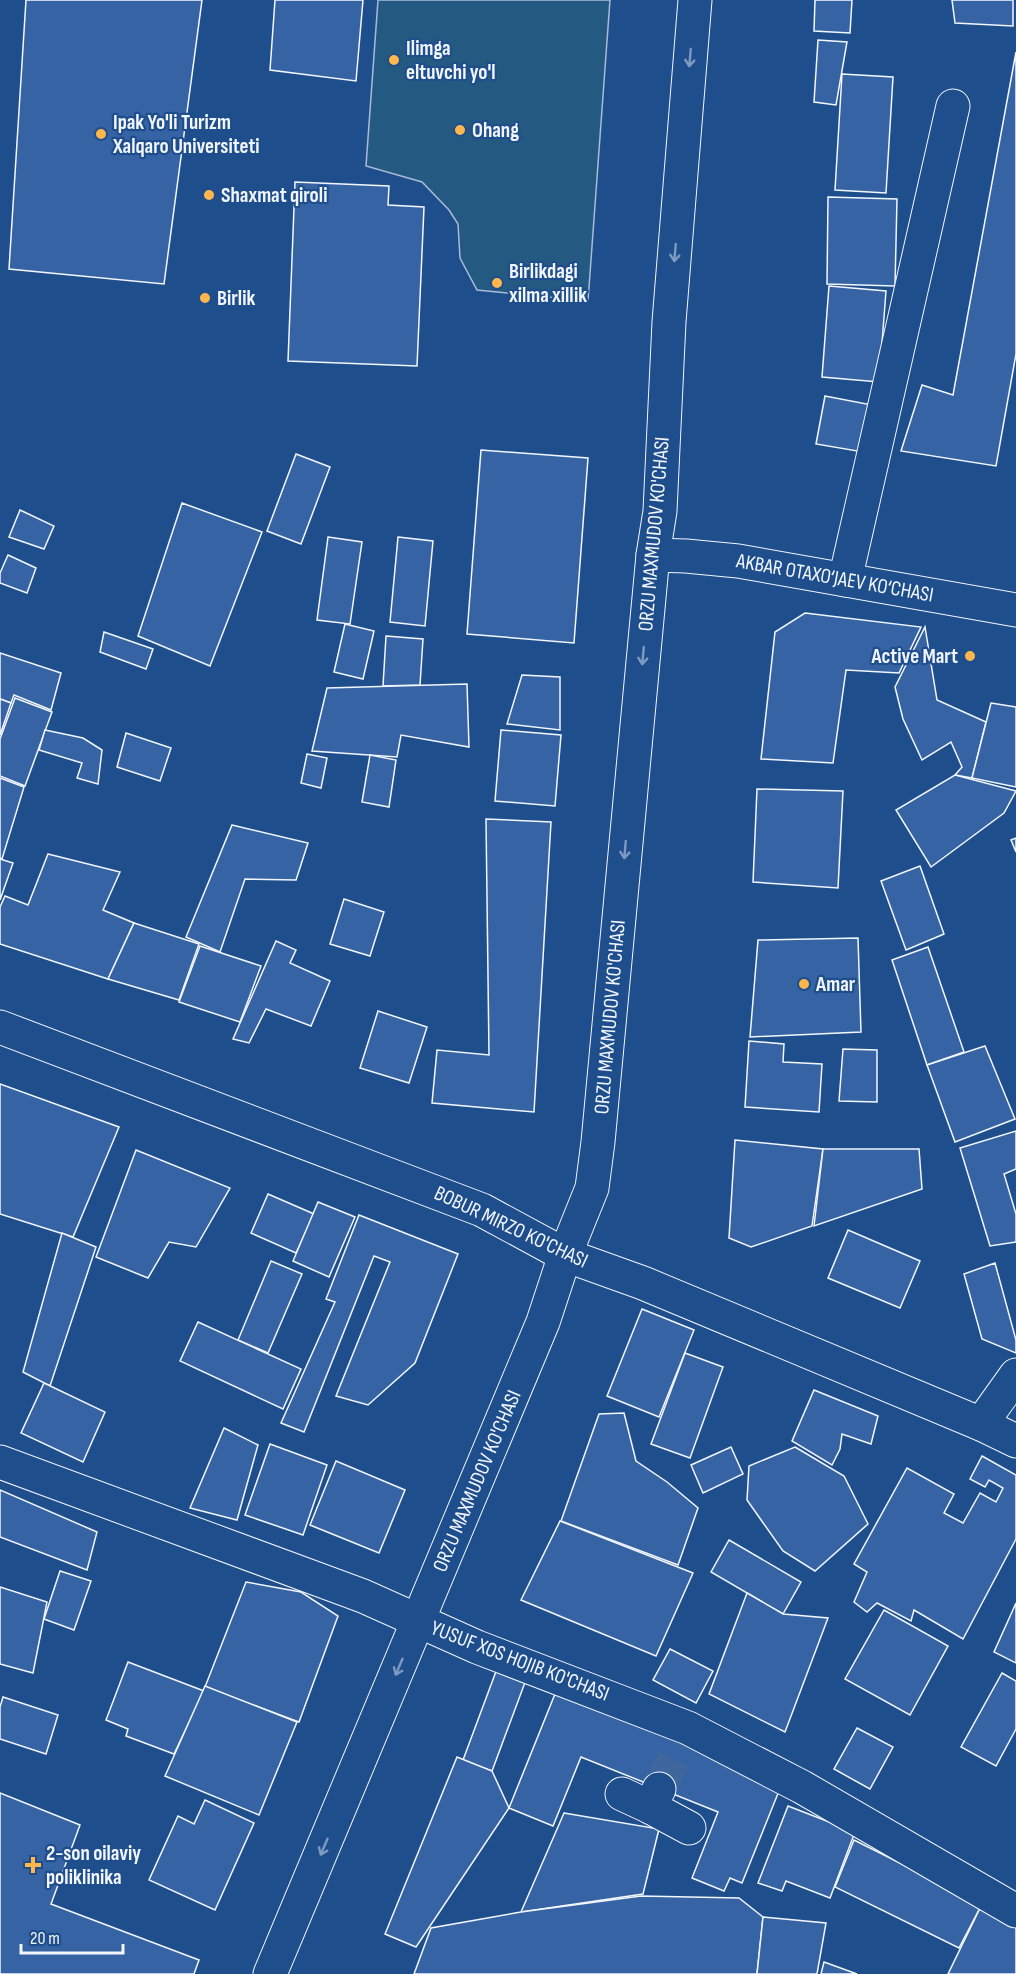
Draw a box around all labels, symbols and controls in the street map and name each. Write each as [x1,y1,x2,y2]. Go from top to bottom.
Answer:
place label: Ilimga eltuvchi yo'l [406,36,495,85]
one-way arrow [684,48,695,68]
marker: Ilimga eltuvchi yo'l [387,53,401,67]
place label: Ipak Yo'li Turizm Xalqaro Universiteti [112,110,260,159]
place label: Ohang [472,118,519,143]
marker: Ohang [453,123,467,137]
marker: Ipak Yo'li Turizm Xalqaro Universiteti [94,127,108,141]
place label: Shaxmat qiroli [221,183,328,208]
marker: Shaxmat qiroli [202,188,216,202]
one-way arrow [669,242,680,262]
place label: Birlikdagi xilma xillik [509,259,587,308]
marker: Birlikdagi xilma xillik [490,276,504,290]
place label: Birlik [217,286,256,311]
marker: Birlik [198,291,212,305]
street label: ORZU MAXMUDOV KO'CHASI [633,436,675,632]
street label: AKBAR OTAXO‘JAEV KO‘CHASI [734,548,935,608]
place label: Active Mart [870,644,958,669]
one-way arrow [637,646,648,666]
marker: Active Mart [963,649,977,663]
one-way arrow [619,840,630,860]
street label: ORZU MAXMUDOV KO'CHASI [589,919,631,1115]
place label: Amar [815,972,856,997]
marker: Amar [797,977,811,991]
street label: BOBUR MIRZO KO'CHASI [430,1180,592,1274]
street label: ORZU MAXMUDOV KO'CHASI [427,1386,527,1576]
street label: YUSUF XOS HOJIB KO'CHASI [427,1615,613,1707]
one-way arrow [393,1657,404,1676]
one-way arrow [318,1837,329,1855]
place label: 2-son oilaviy poliklinika [46,1841,141,1890]
marker: 2-son oilaviy poliklinika [24,1856,42,1874]
scale bar [21,1917,123,1955]
text: 20 m [30,1928,60,1949]

